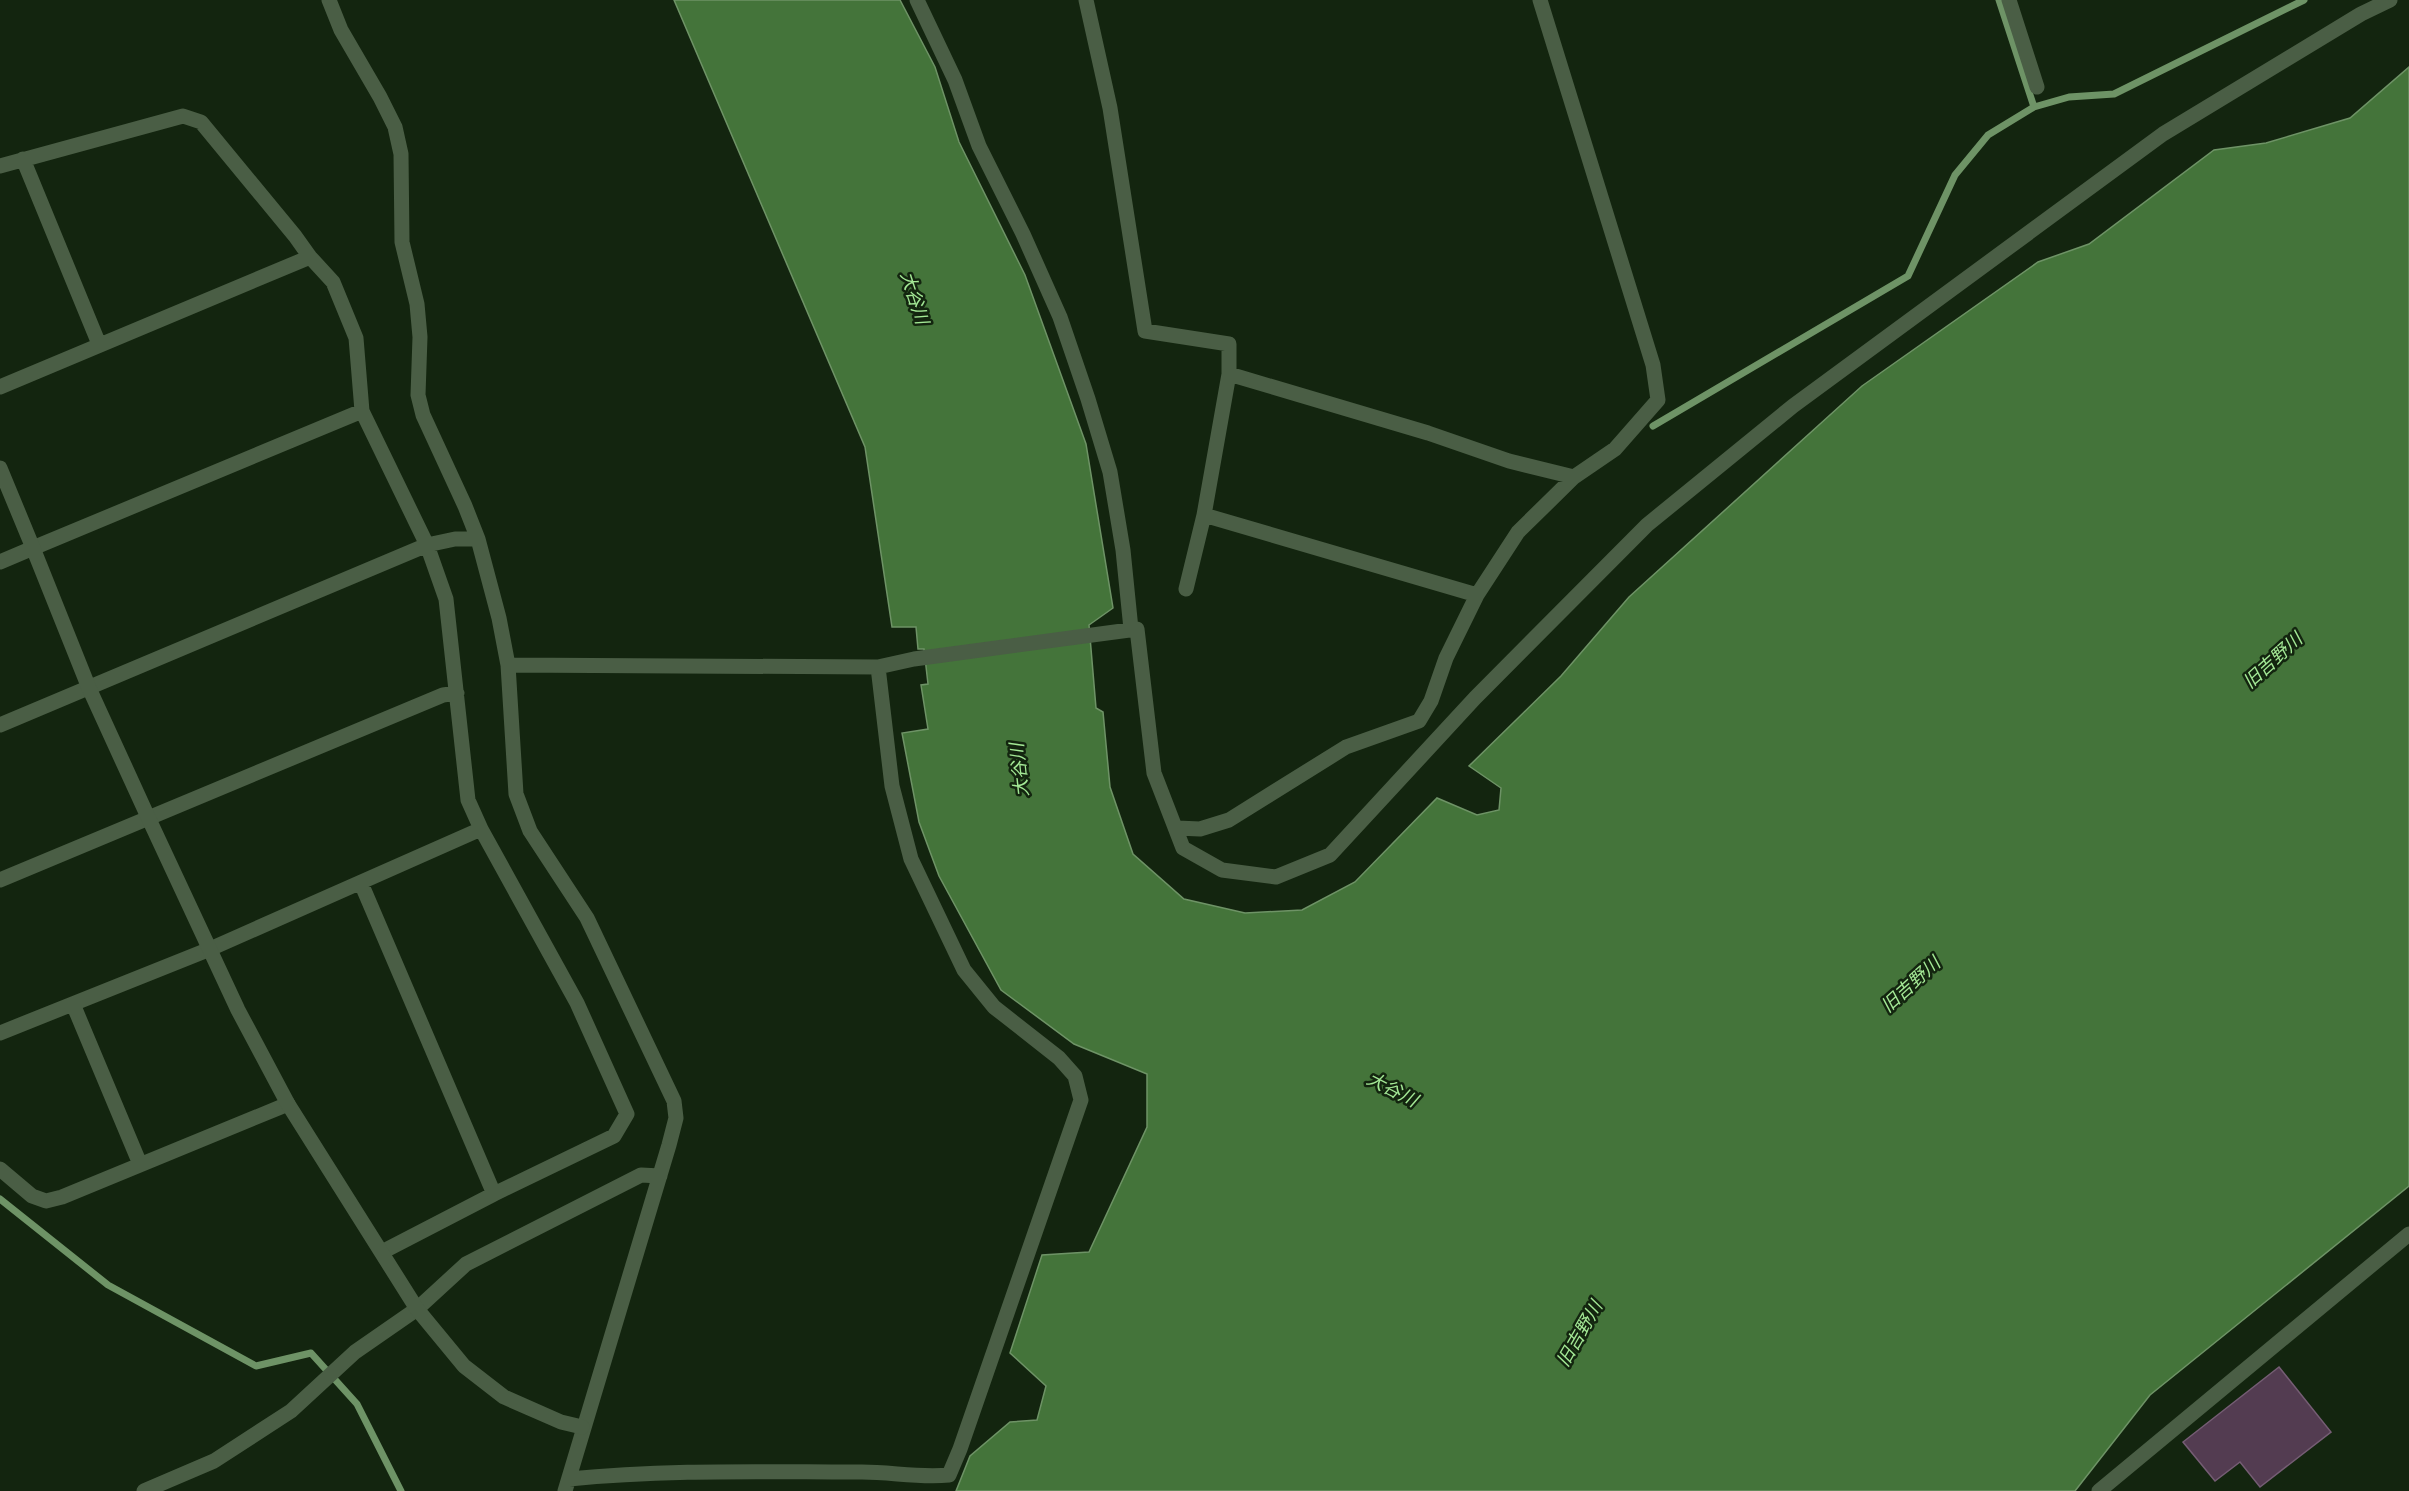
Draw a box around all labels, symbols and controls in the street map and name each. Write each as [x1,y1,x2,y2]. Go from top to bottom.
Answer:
water label: 大谷川 [896,269,933,329]
water label: 旧吉野川 [2239,628,2308,693]
water label: 大谷川 [1007,740,1033,798]
water label: 旧吉野川 [1877,952,1946,1017]
water label: 大谷川 [1363,1068,1423,1113]
water label: 旧吉野川 [1553,1296,1608,1370]

